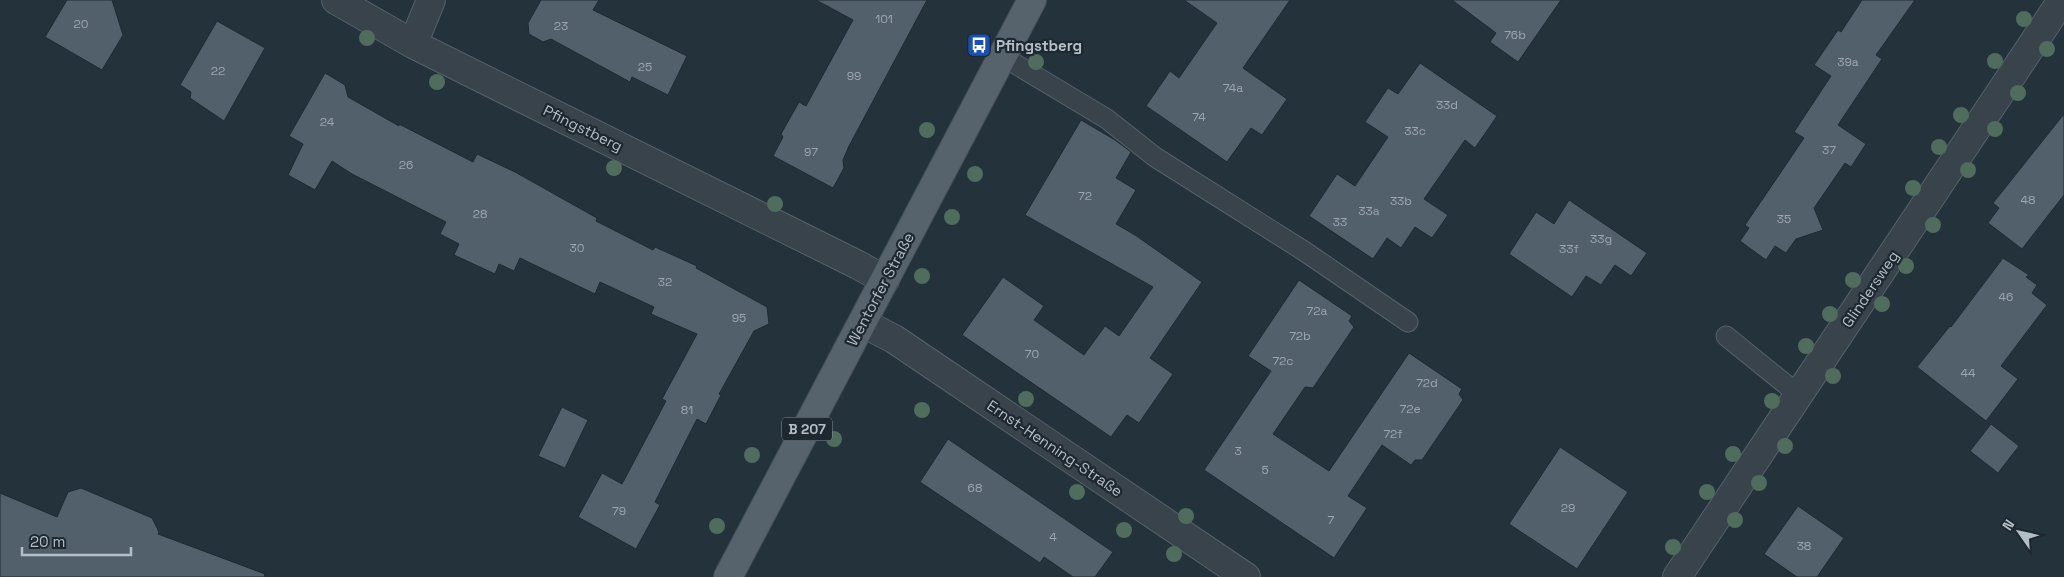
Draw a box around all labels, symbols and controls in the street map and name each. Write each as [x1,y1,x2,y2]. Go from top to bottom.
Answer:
house number: 101 [875,11,893,27]
house number: 20 [74,16,88,32]
house number: 23 [554,18,568,34]
house number: 76b [1504,27,1526,43]
bus stop icon: Pfingstberg [966,32,992,58]
place label: Pfingstberg [996,36,1082,55]
house number: 39a [1837,54,1859,70]
house number: 25 [638,59,652,75]
house number: 22 [211,63,225,79]
house number: 99 [847,68,861,84]
house number: 74a [1223,80,1243,96]
house number: 33d [1436,97,1458,113]
street label: Pfingstberg [540,101,626,155]
house number: 74 [1192,109,1206,125]
house number: 24 [320,114,335,130]
house number: 33c [1404,123,1426,139]
house number: 37 [1822,142,1836,158]
house number: 97 [804,144,818,160]
house number: 26 [399,157,413,173]
house number: 72 [1078,188,1092,204]
house number: 48 [2021,192,2035,208]
house number: 33b [1390,193,1412,209]
house number: 33a [1358,203,1380,219]
house number: 28 [473,206,487,222]
house number: 35 [1777,211,1791,227]
house number: 33 [1333,214,1347,230]
street label: Wentorfer Straße [842,229,918,349]
house number: 33g [1590,231,1612,247]
house number: 30 [570,240,584,256]
house number: 33f [1559,241,1579,257]
street label: Glindersweg [1837,247,1903,331]
house number: 32 [658,274,672,290]
house number: 46 [1999,289,2013,305]
house number: 72a [1307,303,1327,319]
house number: 95 [732,310,746,326]
house number: 72b [1289,328,1311,344]
house number: 70 [1025,346,1039,362]
house number: 72c [1272,353,1294,369]
house number: 44 [1960,365,1976,381]
house number: 72d [1416,375,1438,391]
street label: Ernst-Henning-Straße [984,396,1126,500]
house number: 72e [1400,401,1421,417]
house number: 81 [681,402,693,418]
road number: B 207 [782,418,832,440]
house number: 72f [1383,426,1403,442]
house number: 3 [1234,443,1242,459]
house number: 5 [1261,462,1269,478]
house number: 68 [968,480,982,496]
house number: 29 [1561,500,1575,516]
house number: 79 [612,503,626,519]
north arrow [1994,507,2044,557]
house number: 7 [1328,512,1335,528]
text: N [1998,516,2018,534]
scale bar [22,524,131,556]
house number: 4 [1049,529,1057,545]
text: 20 m [30,532,65,551]
house number: 38 [1797,538,1811,554]

